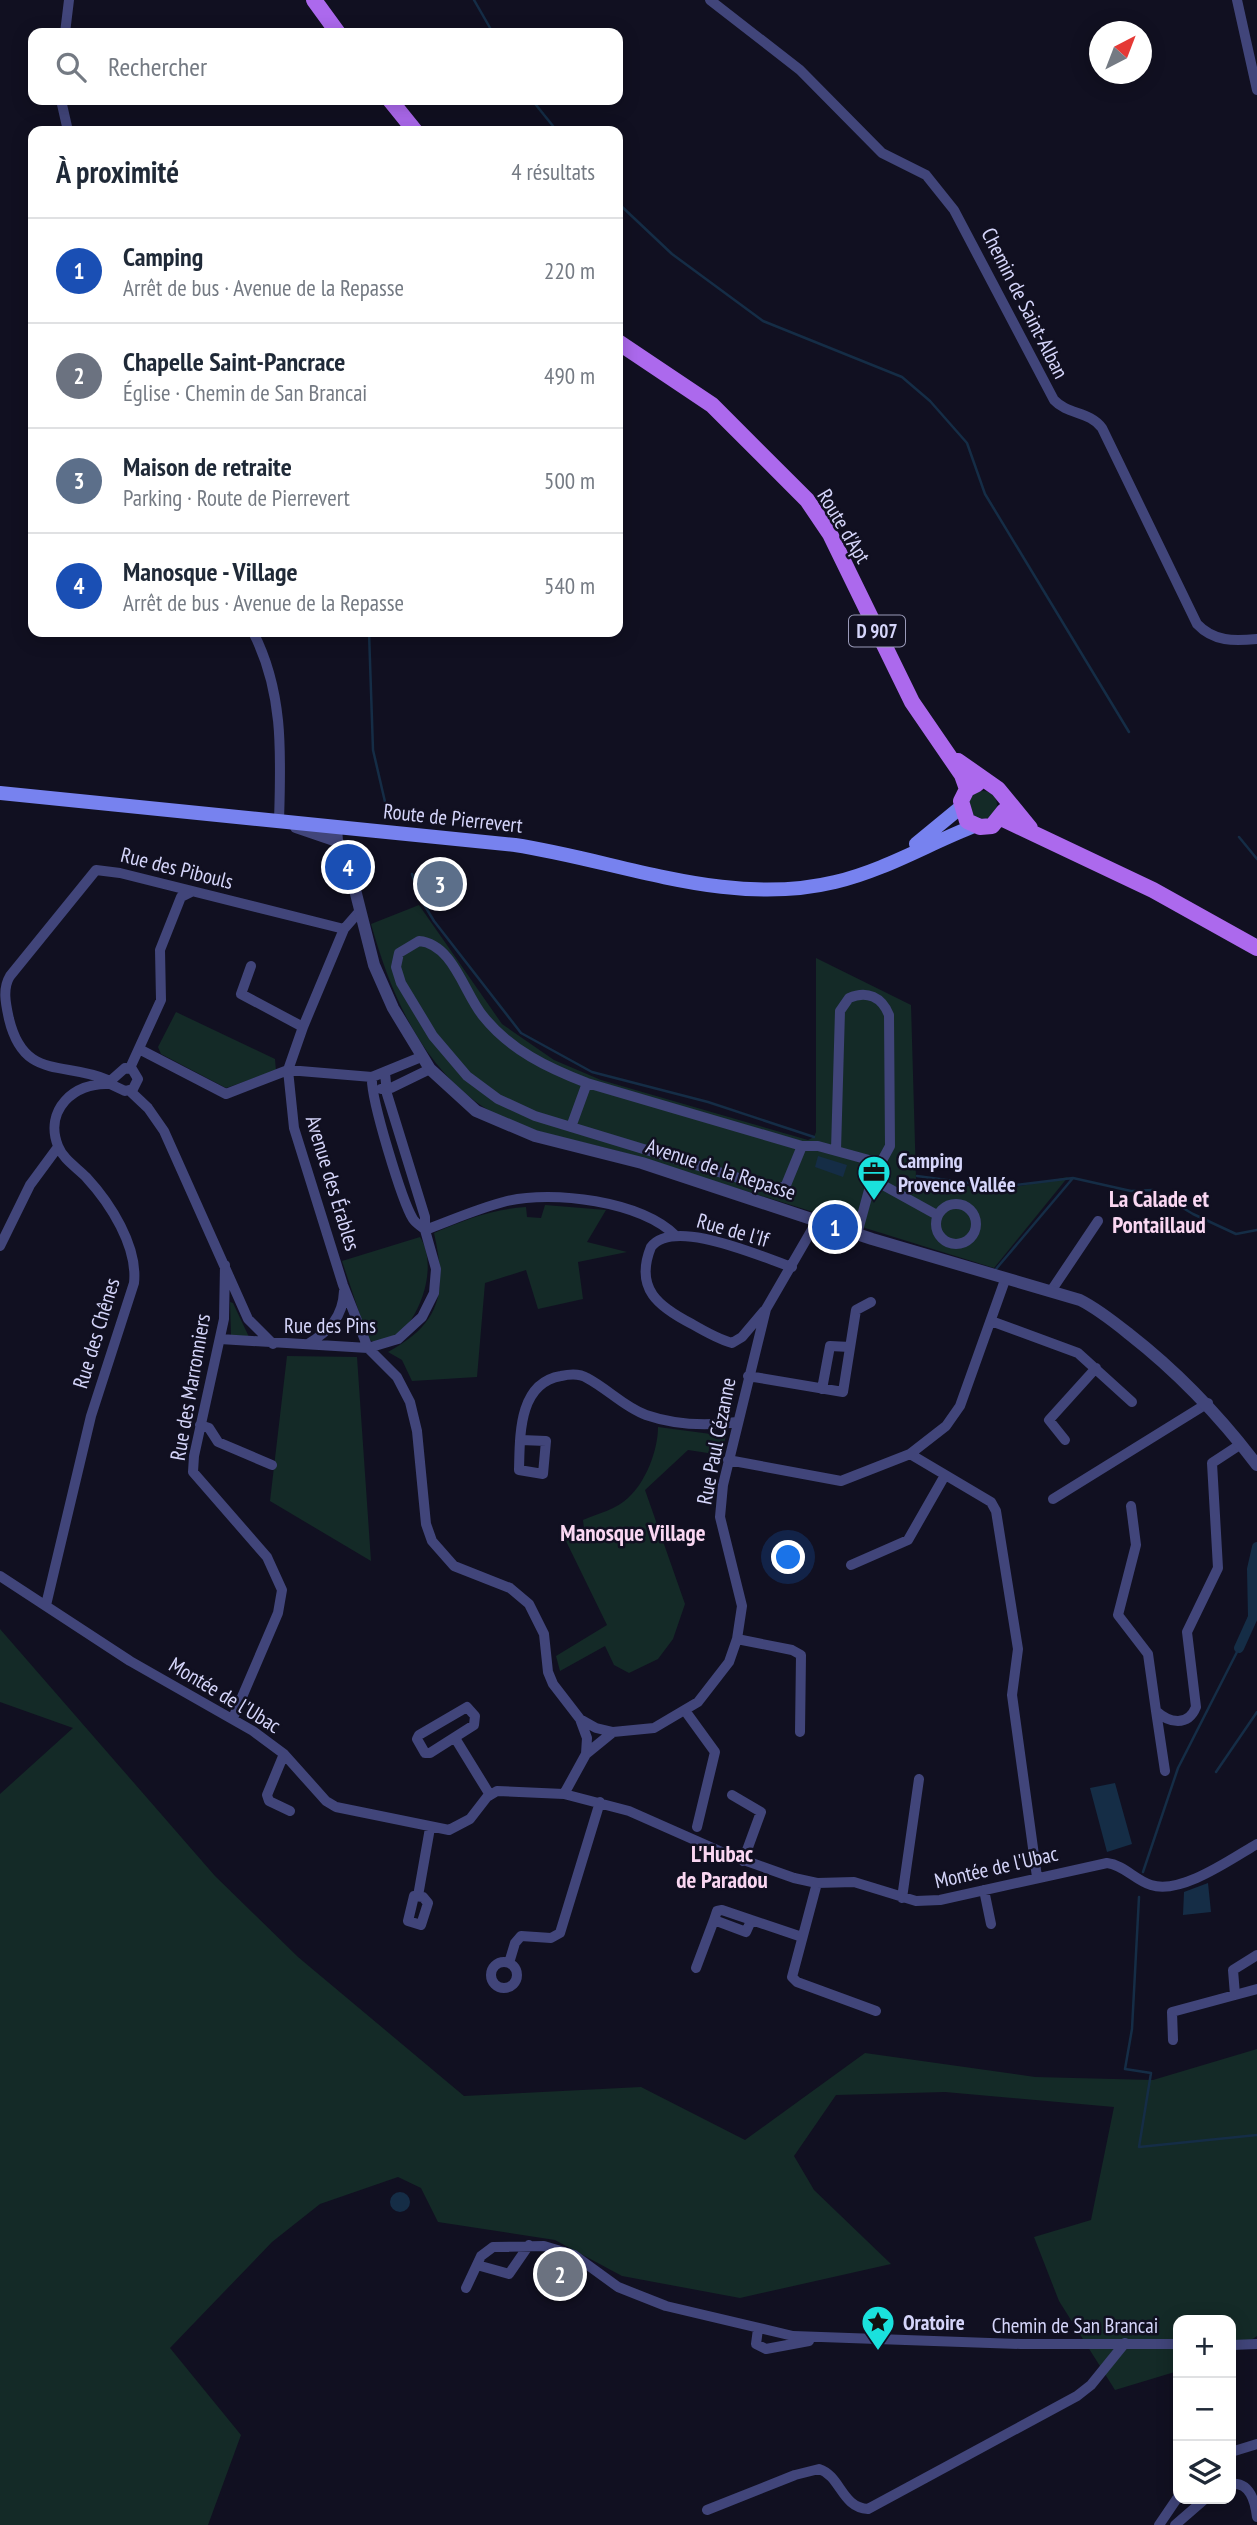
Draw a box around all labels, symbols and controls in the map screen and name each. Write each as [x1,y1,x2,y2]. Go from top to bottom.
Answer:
north arrow [1089,21,1152,84]
search box [28,28,623,105]
icon: search [52,48,90,86]
text: Rechercher [108,50,207,83]
text: À proximité [56,152,179,191]
text: 4 résultats [511,157,595,186]
street label: Chemin de Saint-Alban [975,223,1075,383]
text: Camping [123,240,203,273]
text: 1 [74,256,85,285]
text: 220 m [544,256,595,285]
text: Arrêt de bus · Avenue de la Repasse [123,273,404,302]
text: Chapelle Saint-Pancrace [123,345,345,378]
text: 2 [74,361,85,390]
text: 490 m [544,361,595,390]
text: Église · Chemin de San Brancai [123,378,367,407]
text: Maison de retraite [123,450,292,483]
text: 3 [74,466,85,495]
text: 500 m [544,466,595,495]
text: Parking · Route de Pierrevert [123,483,350,512]
street label: Route d'Apt [811,484,877,568]
text: Manosque - Village [123,555,298,588]
text: 4 [74,571,85,600]
text: 540 m [544,571,595,600]
text: Arrêt de bus · Avenue de la Repasse [123,588,404,617]
road number: D 907 [849,616,905,646]
street label: Route de Pierrevert [382,797,524,839]
street label: Rue des Pibouls [118,841,236,895]
pin: 4 [325,841,371,893]
pin: 3 [417,858,463,910]
street label: Avenue des Érables [300,1112,366,1254]
street label: Avenue de la Repasse [643,1132,799,1206]
place label: Camping Provence Vallée [898,1147,1016,1198]
office icon: Camping Provence Vallée [855,1153,893,1202]
district label: La Calade et Pontaillaud [1109,1184,1209,1239]
pin: 1 [812,1201,858,1253]
street label: Rue de l'If [694,1207,773,1253]
street label: Rue des Chênes [66,1274,126,1392]
street label: Rue des Marronniers [164,1312,216,1462]
street label: Rue des Pins [284,1312,376,1339]
street label: Rue Paul Cézanne [690,1375,742,1507]
district label: Manosque Village [560,1518,706,1547]
your location [771,1540,805,1574]
street label: Montée de l'Ubac [164,1651,286,1739]
district label: L'Hubac de Paradou [676,1839,768,1894]
street label: Montée de l'Ubac [932,1840,1061,1894]
pin: 2 [537,2248,583,2300]
place icon: Oratoire [859,2303,897,2352]
place label: Oratoire [903,2309,965,2336]
street label: Chemin de San Brancai [992,2312,1158,2339]
map controls [1173,2315,1236,2504]
button: + [1173,2315,1236,2378]
button: − [1173,2378,1236,2441]
button: layers [1173,2441,1236,2504]

